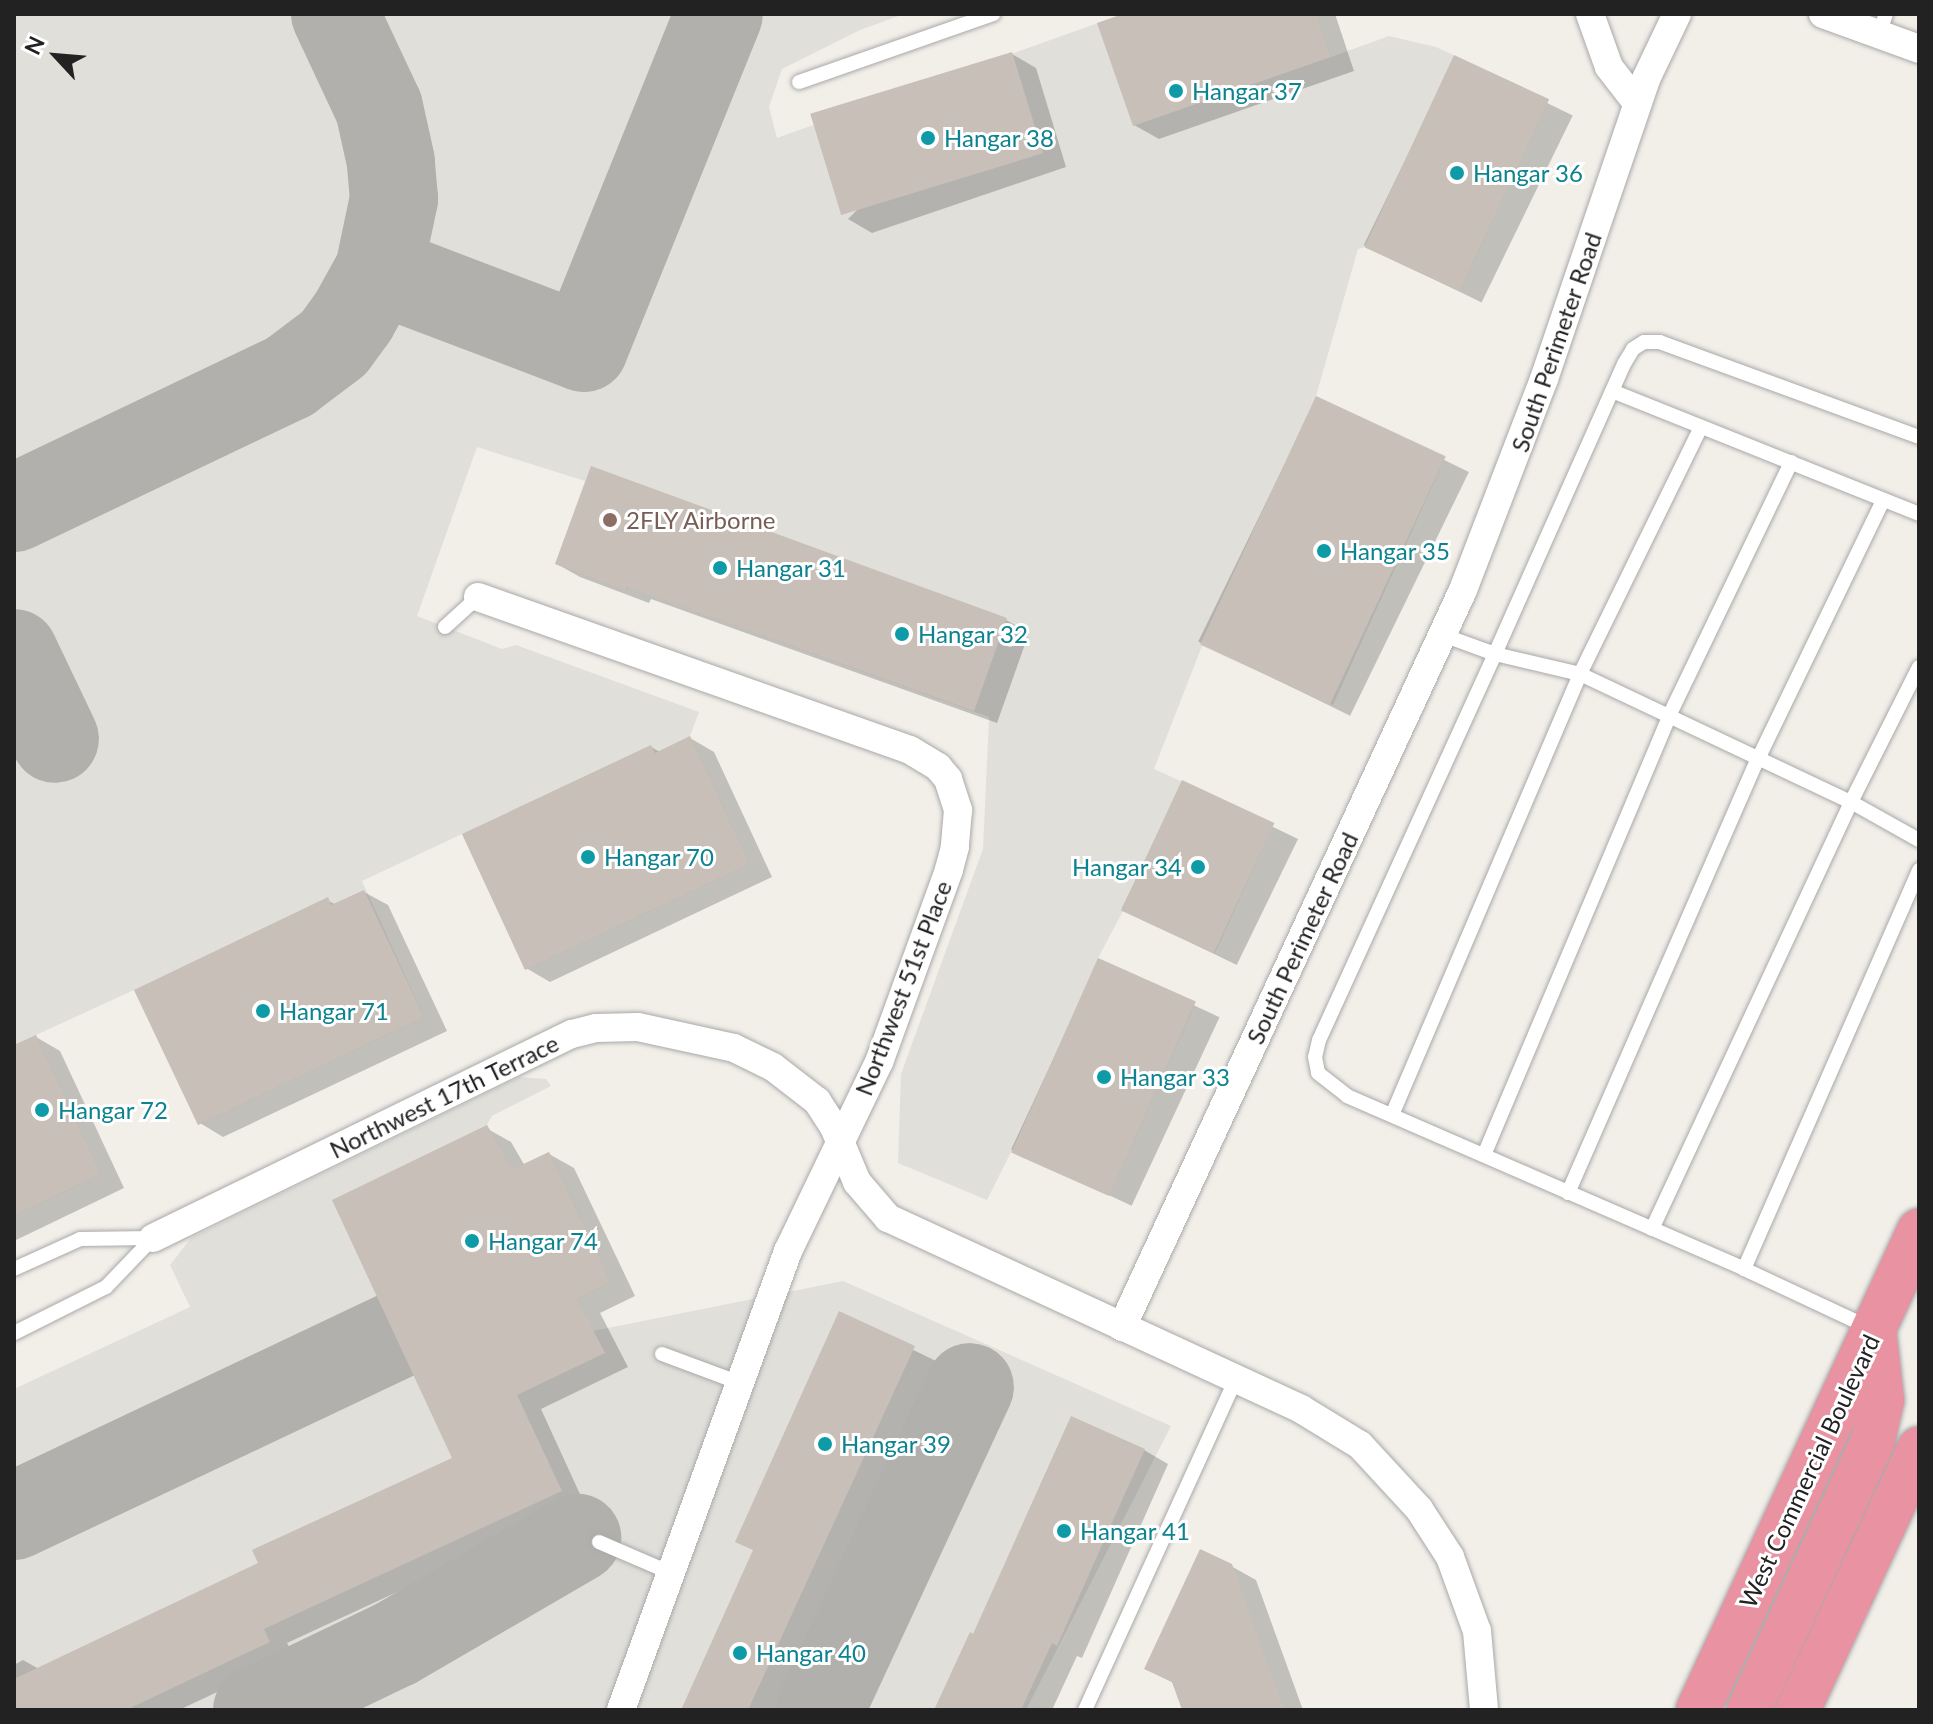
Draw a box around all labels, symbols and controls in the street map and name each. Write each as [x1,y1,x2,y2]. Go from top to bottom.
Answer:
north arrow [16,16,96,96]
text: N [18,32,50,59]
place label: Hangar 37 [1192,77,1302,105]
marker: Hangar 37 [1167,82,1185,100]
place label: Hangar 38 [944,124,1054,152]
marker: Hangar 38 [919,129,937,147]
place label: Hangar 36 [1473,159,1583,187]
marker: Hangar 36 [1448,164,1466,182]
street label: South Perimeter Road [1505,228,1607,456]
place label: 2FLY Airborne [626,506,777,534]
marker: 2FLY Airborne [601,511,619,529]
place label: Hangar 35 [1340,537,1450,565]
marker: Hangar 35 [1315,542,1333,560]
place label: Hangar 31 [736,554,846,582]
marker: Hangar 31 [711,559,729,577]
place label: Hangar 32 [918,620,1028,648]
marker: Hangar 32 [893,625,911,643]
street label: South Perimeter Road [1240,827,1364,1049]
place label: Hangar 70 [604,843,714,871]
marker: Hangar 70 [579,848,597,866]
place label: Hangar 34 [1072,853,1182,881]
marker: Hangar 34 [1189,858,1207,876]
street label: Northwest 51st Place [849,877,957,1099]
place label: Hangar 71 [279,997,389,1025]
marker: Hangar 71 [254,1002,272,1020]
street label: Northwest 17th Terrace [325,1028,563,1164]
place label: Hangar 33 [1120,1063,1230,1091]
marker: Hangar 33 [1095,1068,1113,1086]
place label: Hangar 72 [58,1096,168,1124]
marker: Hangar 72 [33,1101,51,1119]
place label: Hangar 74 [488,1227,598,1255]
marker: Hangar 74 [463,1232,481,1250]
street label: West Commercial Boulevard [1733,1330,1885,1612]
place label: Hangar 39 [841,1430,951,1458]
marker: Hangar 39 [816,1435,834,1453]
place label: Hangar 41 [1080,1517,1190,1545]
marker: Hangar 41 [1055,1522,1073,1540]
place label: Hangar 40 [756,1639,866,1667]
marker: Hangar 40 [731,1644,749,1662]

